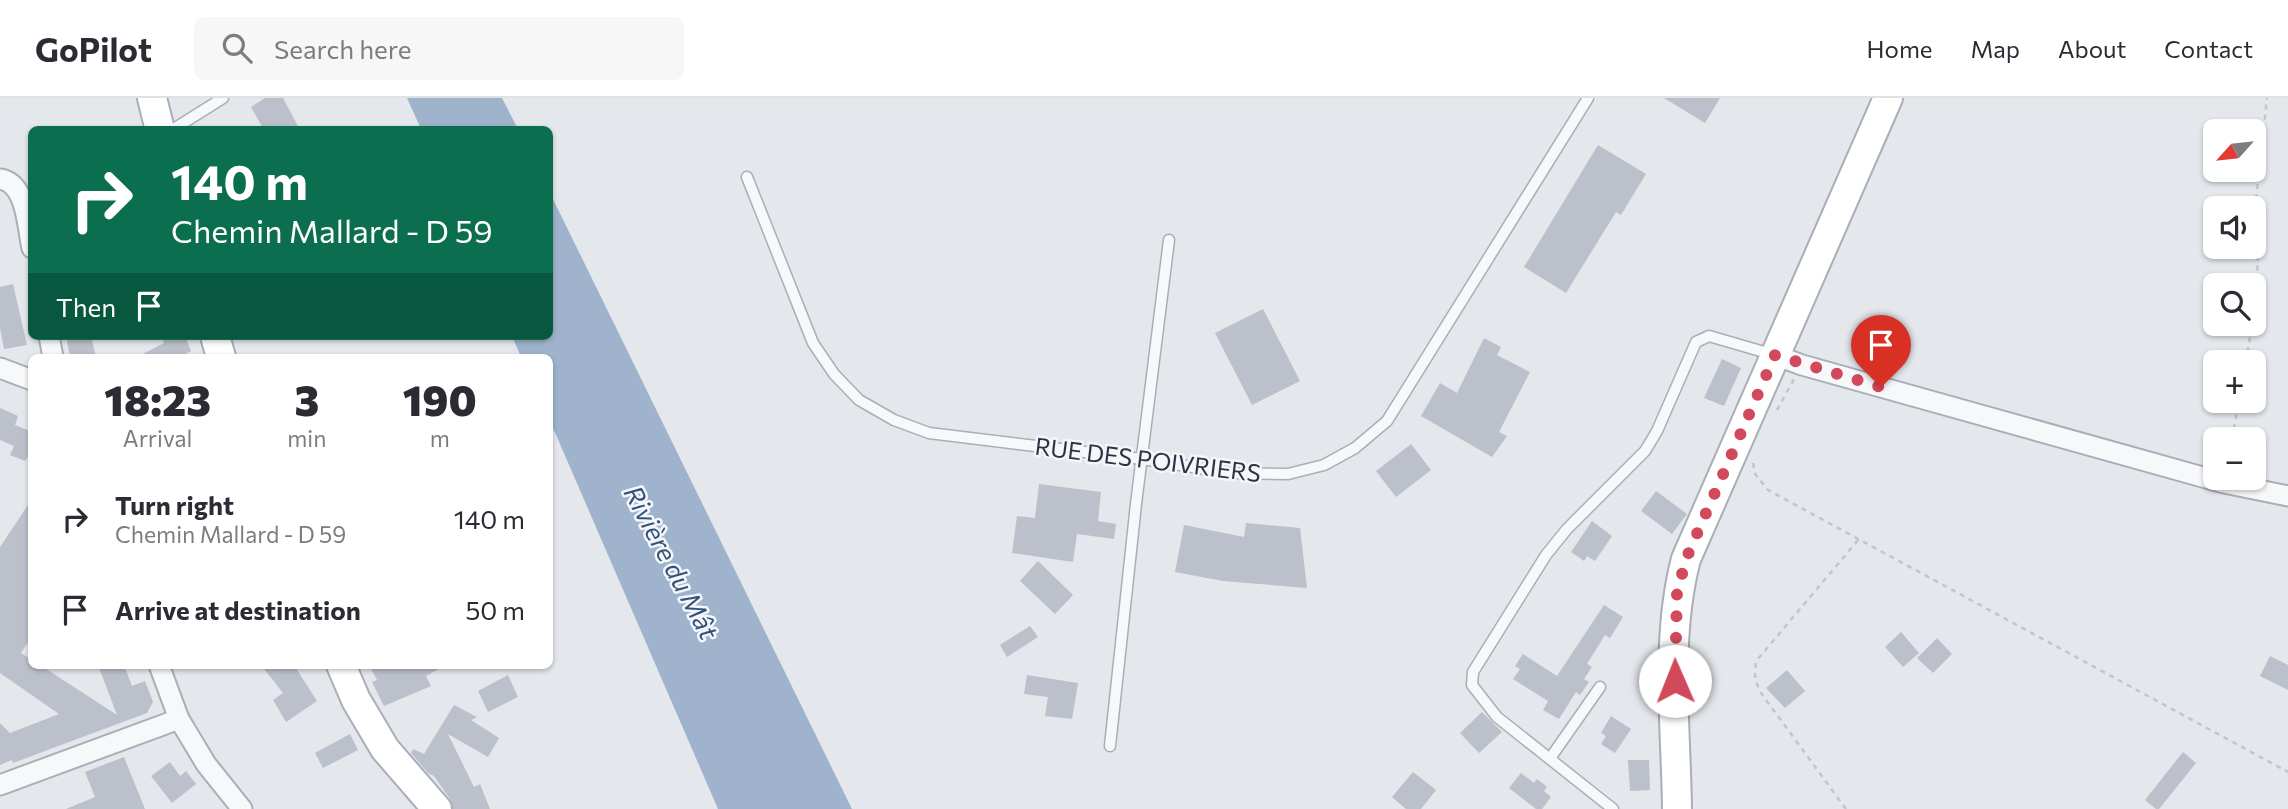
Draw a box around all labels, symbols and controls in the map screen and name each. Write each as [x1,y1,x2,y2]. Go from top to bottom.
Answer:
search box [194,17,684,80]
text: GoPilot [35,28,152,69]
icon: search [218,29,256,67]
text: Search here [274,33,411,64]
text: Home [1867,34,1933,63]
text: Map [1971,34,2020,63]
text: About [2058,34,2126,63]
text: Contact [2164,34,2253,63]
north arrow [2203,119,2266,182]
map controls [2203,119,2266,490]
text: 140 m [171,150,308,210]
icon: right [56,154,147,245]
button: sound [2203,196,2266,259]
text: Chemin Mallard - D 59 [171,210,493,250]
button: search [2203,273,2266,336]
icon: arrive [130,287,168,325]
text: Then [56,291,116,322]
pin [1851,315,1911,387]
icon: arrive [1862,326,1900,364]
button: + [2203,350,2266,413]
text: 18:23 [104,373,211,425]
text: 3 [294,373,319,425]
text: 190 [403,373,477,425]
text: Arrival [123,424,192,452]
text: min [287,424,326,452]
text: m [430,424,450,452]
button: − [2203,427,2266,490]
street label: RUE DES POIVRIERS [1033,431,1263,487]
water label: Rivière du Mât [618,480,726,645]
text: Turn right [115,489,234,520]
icon: right [56,500,94,538]
text: 140 m [454,503,525,534]
text: Chemin Mallard - D 59 [115,520,346,548]
icon: arrive [56,591,94,629]
text: Arrive at destination [115,594,361,625]
text: 50 m [465,594,525,625]
position arrow [1638,644,1712,718]

